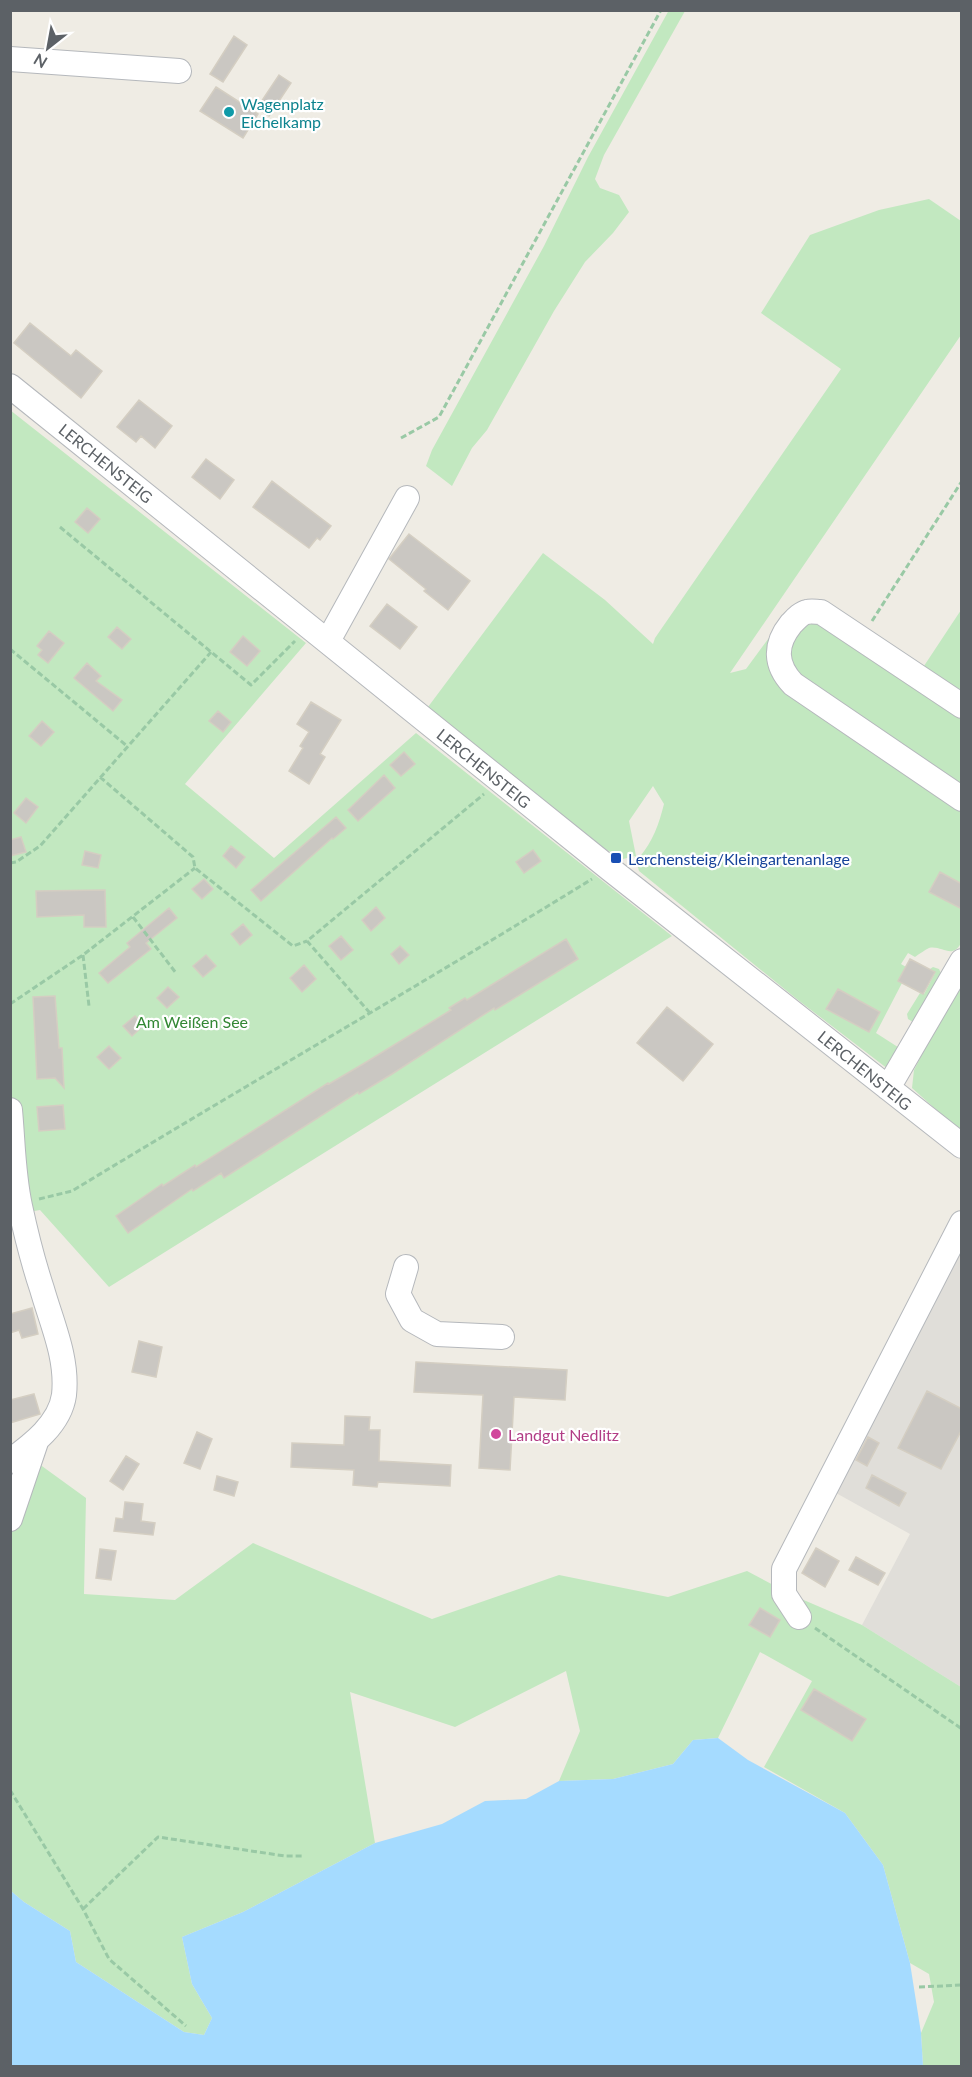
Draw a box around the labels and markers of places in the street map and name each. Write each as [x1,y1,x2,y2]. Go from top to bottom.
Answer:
place label: Wagenplatz Eichelkamp [241,94,324,131]
marker: Wagenplatz Eichelkamp [222,105,236,119]
place label: Lerchensteig/Kleingartenanlage [628,849,850,868]
marker: Lerchensteig/Kleingartenanlage [609,851,623,865]
place label: Landgut Nedlitz [508,1425,619,1444]
marker: Landgut Nedlitz [489,1427,503,1441]

